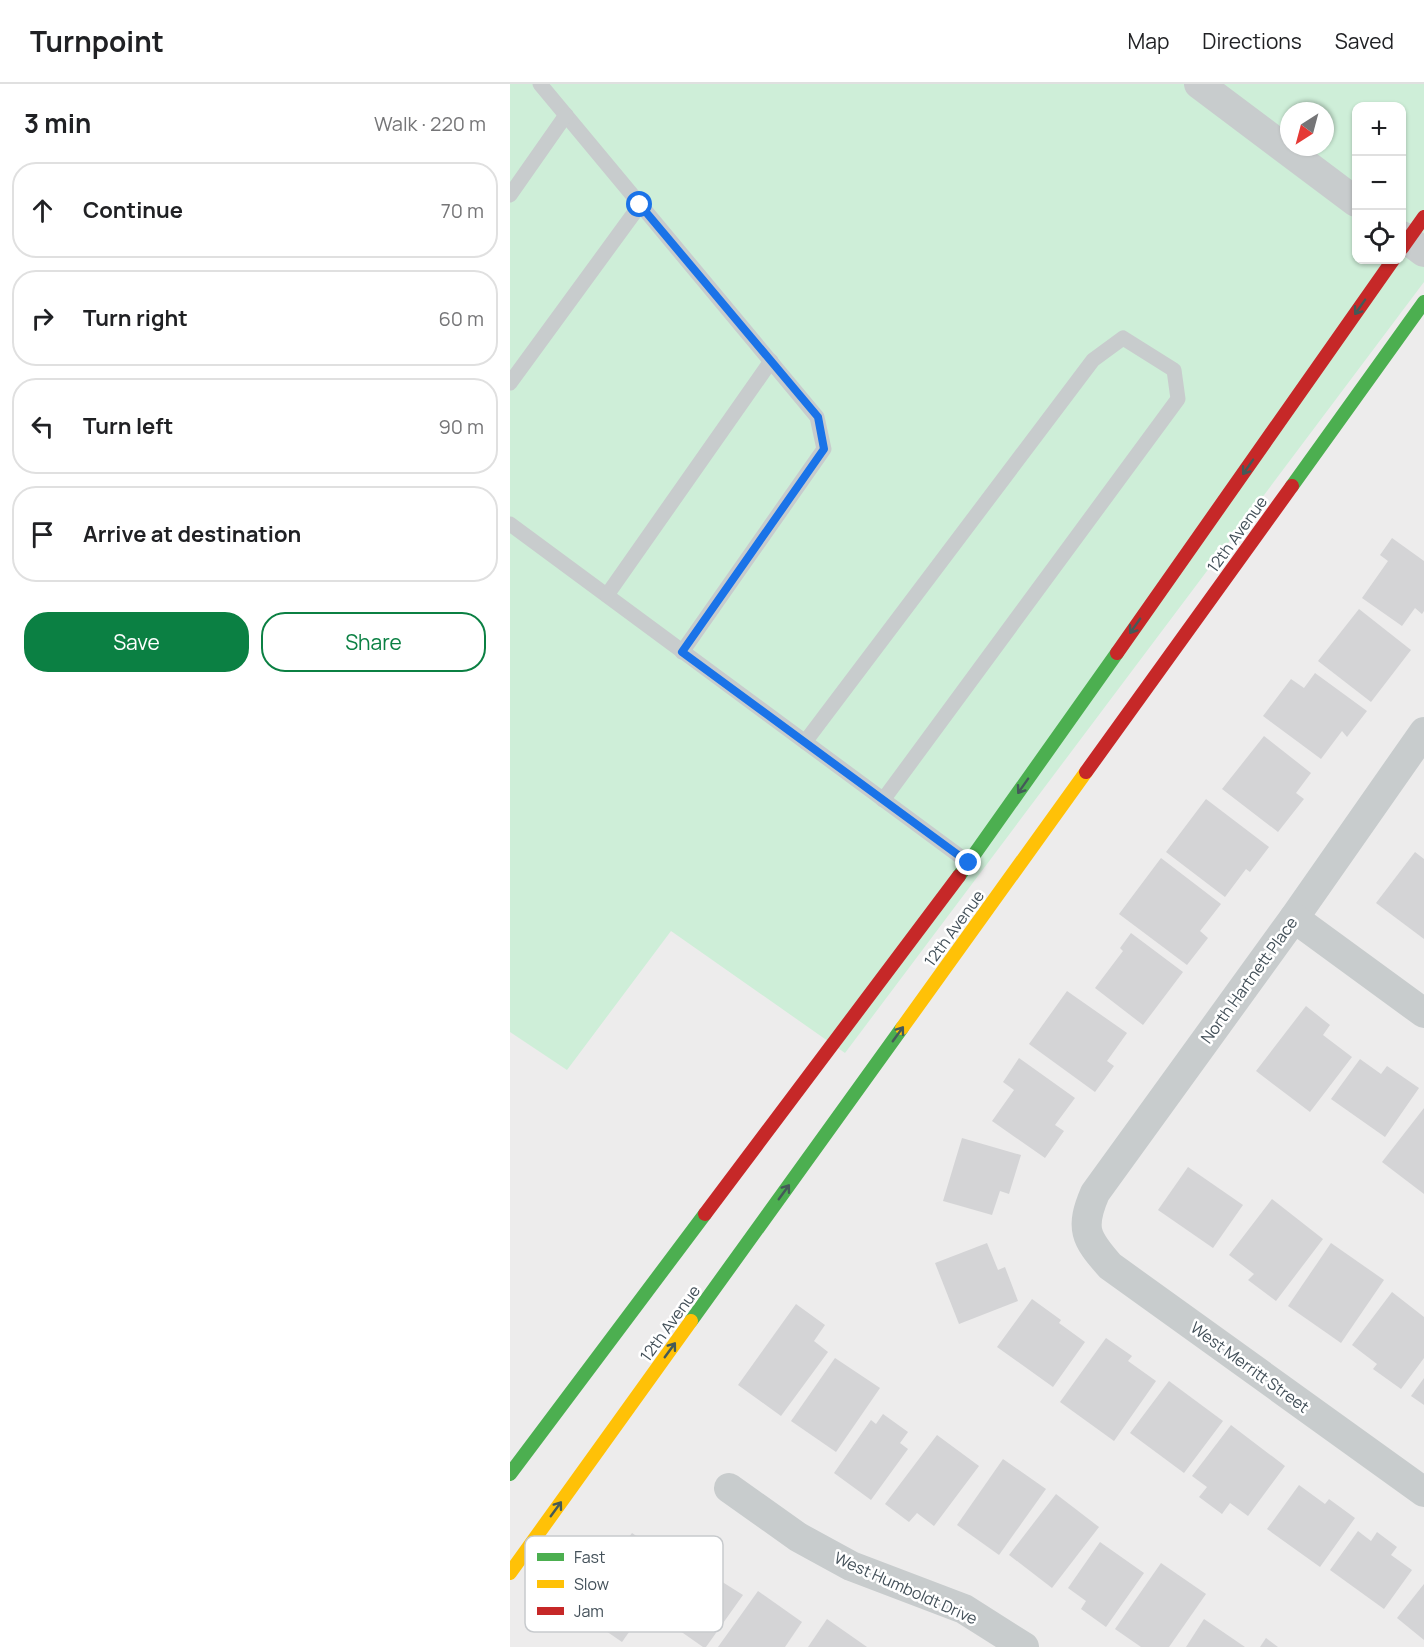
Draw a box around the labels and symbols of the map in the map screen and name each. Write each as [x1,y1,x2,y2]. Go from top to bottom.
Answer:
north arrow [1280,102,1334,156]
route start [626,191,652,217]
one-way arrow [1354,299,1366,315]
one-way arrow [1242,458,1254,474]
street label: 12th Avenue [1202,491,1272,577]
one-way arrow [1129,618,1141,634]
one-way arrow [1017,777,1029,793]
route end [955,849,981,875]
street label: 12th Avenue [919,885,989,971]
street label: North Hartnett Place [1196,912,1302,1048]
one-way arrow [892,1026,904,1042]
one-way arrow [778,1185,790,1201]
street label: 12th Avenue [635,1280,705,1366]
street label: West Merritt Street [1186,1317,1314,1417]
one-way arrow [664,1343,676,1359]
one-way arrow [550,1501,563,1517]
legend [525,1536,723,1632]
text: Fast [574,1546,605,1568]
street label: West Humboldt Drive [831,1547,981,1629]
text: Slow [574,1573,609,1595]
text: Jam [574,1600,604,1622]

